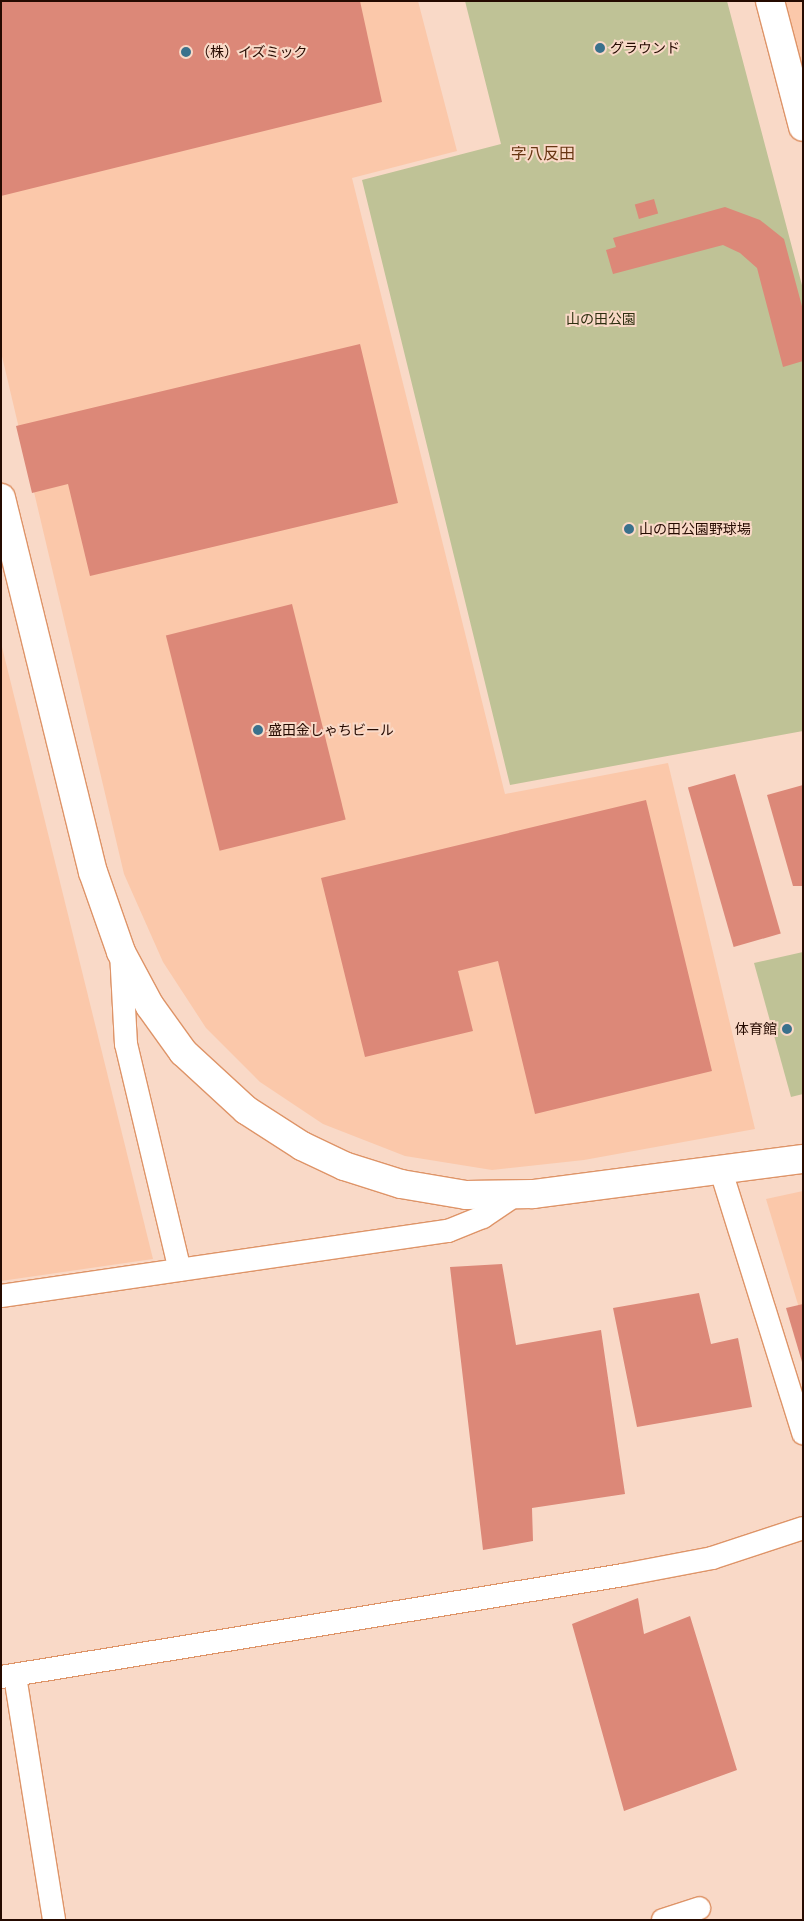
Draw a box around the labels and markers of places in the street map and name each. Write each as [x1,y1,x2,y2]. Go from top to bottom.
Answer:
place label: グラウンド [610,40,680,56]
marker: グラウンド [594,42,606,54]
place label: （株）イズミック [196,44,308,60]
marker: （株）イズミック [180,46,192,58]
place label: 山の田公園野球場 [639,521,751,537]
marker: 山の田公園野球場 [623,523,635,535]
place label: 盛田金しゃちビール [268,722,394,738]
marker: 盛田金しゃちビール [252,724,264,736]
place label: 体育館 [735,1021,777,1037]
marker: 体育館 [781,1023,793,1035]

